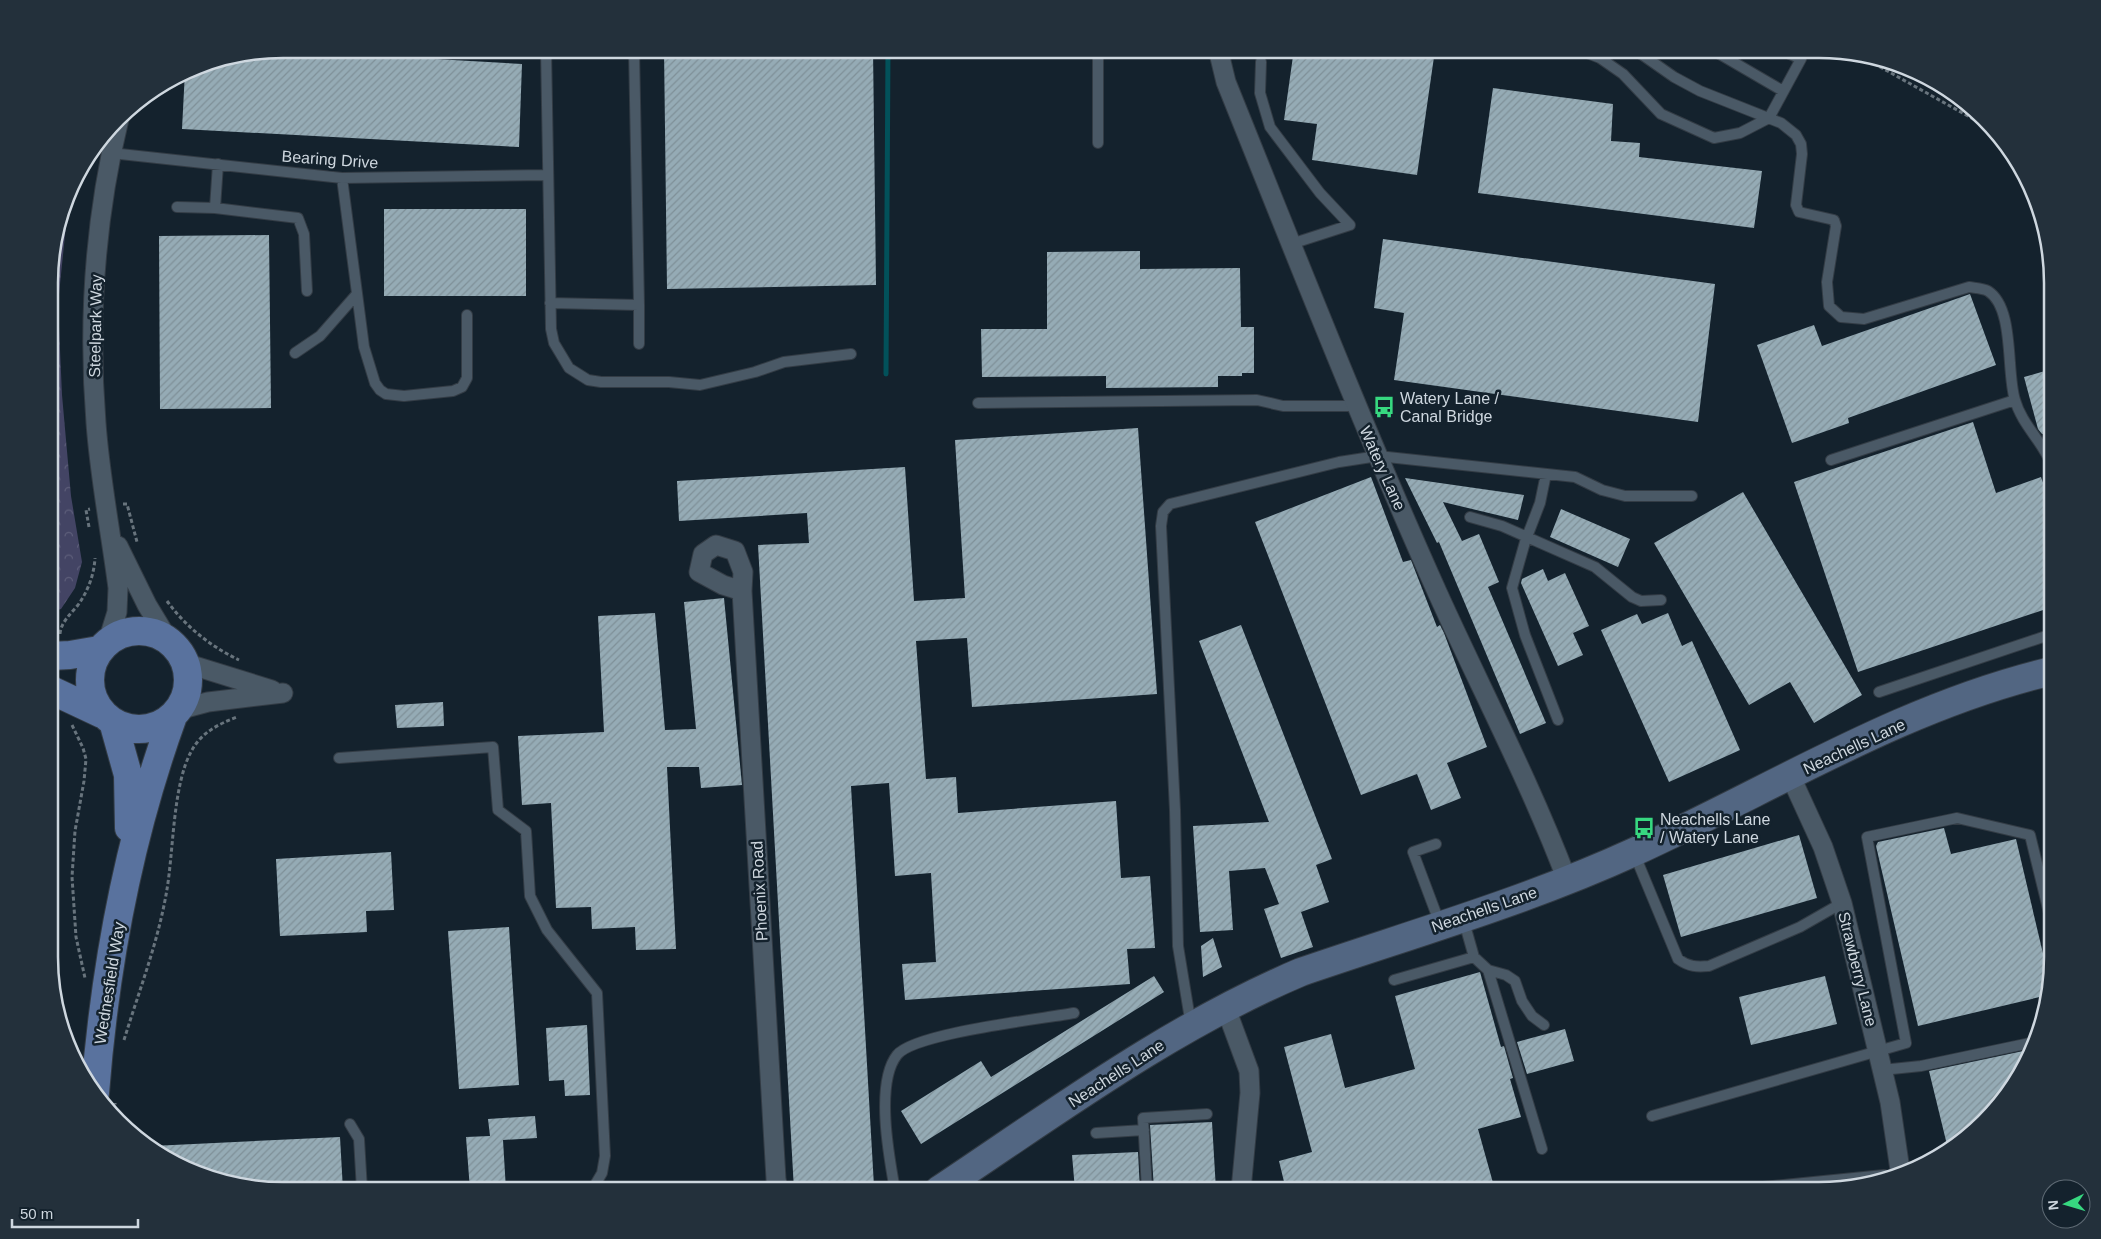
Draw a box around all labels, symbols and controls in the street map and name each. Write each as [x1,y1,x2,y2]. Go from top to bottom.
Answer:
street label: Bearing Drive [281,148,379,171]
street label: Steelpark Way [86,274,105,378]
place label: Watery Lane / Canal Bridge [1400,390,1500,425]
bus stop icon: Watery Lane / Canal Bridge [1371,394,1397,420]
street label: Watery Lane [1356,424,1409,513]
street label: Neachells Lane [1801,715,1908,777]
place label: Neachells Lane / Watery Lane [1660,811,1770,846]
bus stop icon: Neachells Lane / Watery Lane [1631,815,1657,841]
street label: Phoenix Road [748,840,771,942]
street label: Neachells Lane [1429,883,1539,935]
street label: Strawberry Lane [1835,910,1880,1028]
street label: Wednesfield Way [91,921,128,1045]
street label: Neachells Lane [1065,1036,1167,1111]
north arrow [2041,1179,2091,1229]
scale bar [12,1196,139,1228]
text: N [2045,1199,2061,1211]
text: 50 m [20,1205,53,1222]

